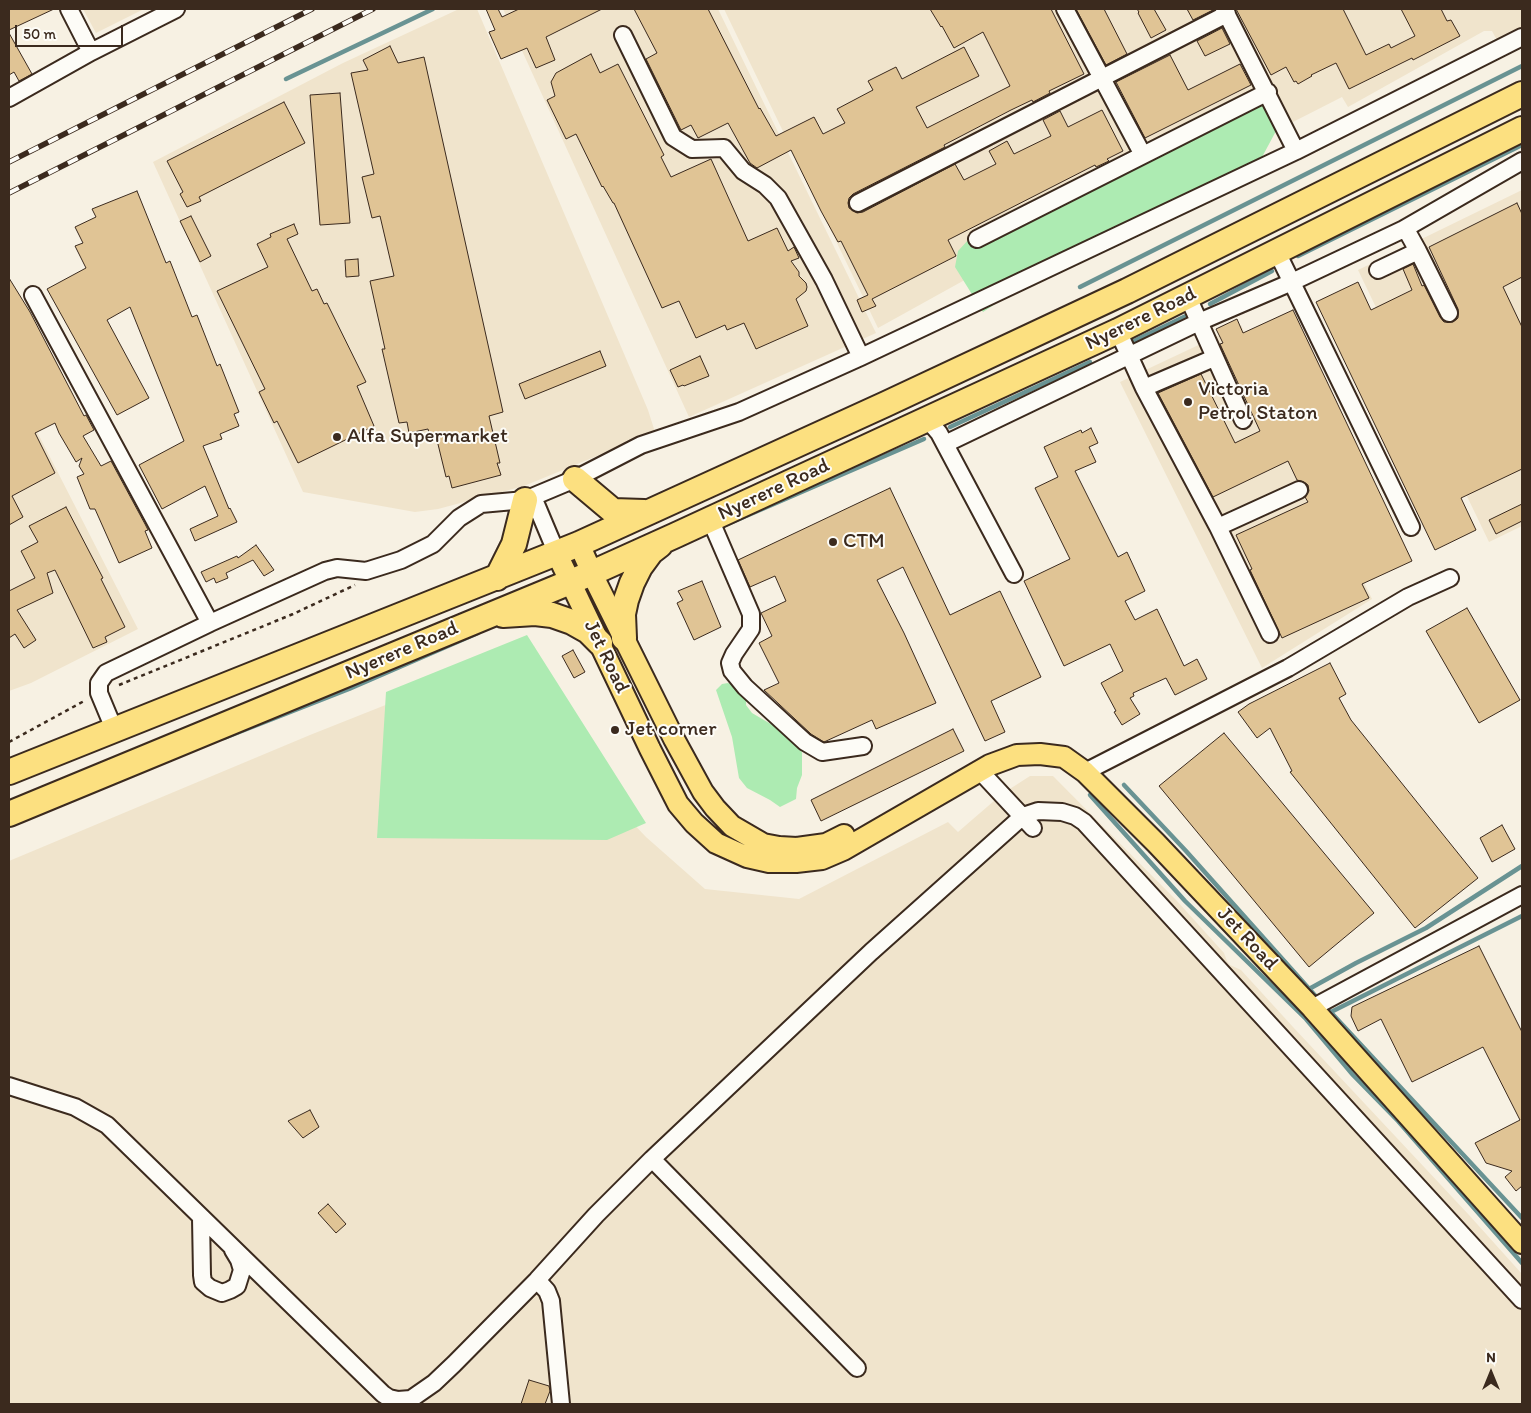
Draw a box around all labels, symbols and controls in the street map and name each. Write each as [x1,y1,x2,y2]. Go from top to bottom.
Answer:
scale bar [18,15,125,47]
text: 50 m [23,25,56,43]
street label: Nyerere Road [1081,281,1201,357]
place label: Victoria Petrol Staton [1198,377,1318,427]
marker: Victoria Petrol Staton [1182,396,1194,408]
place label: Alfa Supermarket [347,424,508,450]
marker: Alfa Supermarket [331,431,343,443]
street label: Nyerere Road [714,453,834,527]
place label: CTM [843,529,885,555]
marker: CTM [827,536,839,548]
street label: Nyerere Road [342,616,462,686]
street label: Jet Road [578,616,634,698]
place label: Jet corner [625,717,717,743]
marker: Jet corner [609,724,621,736]
street label: Jet Road [1211,902,1283,976]
north arrow [1466,1348,1516,1398]
text: N [1486,1349,1496,1366]

